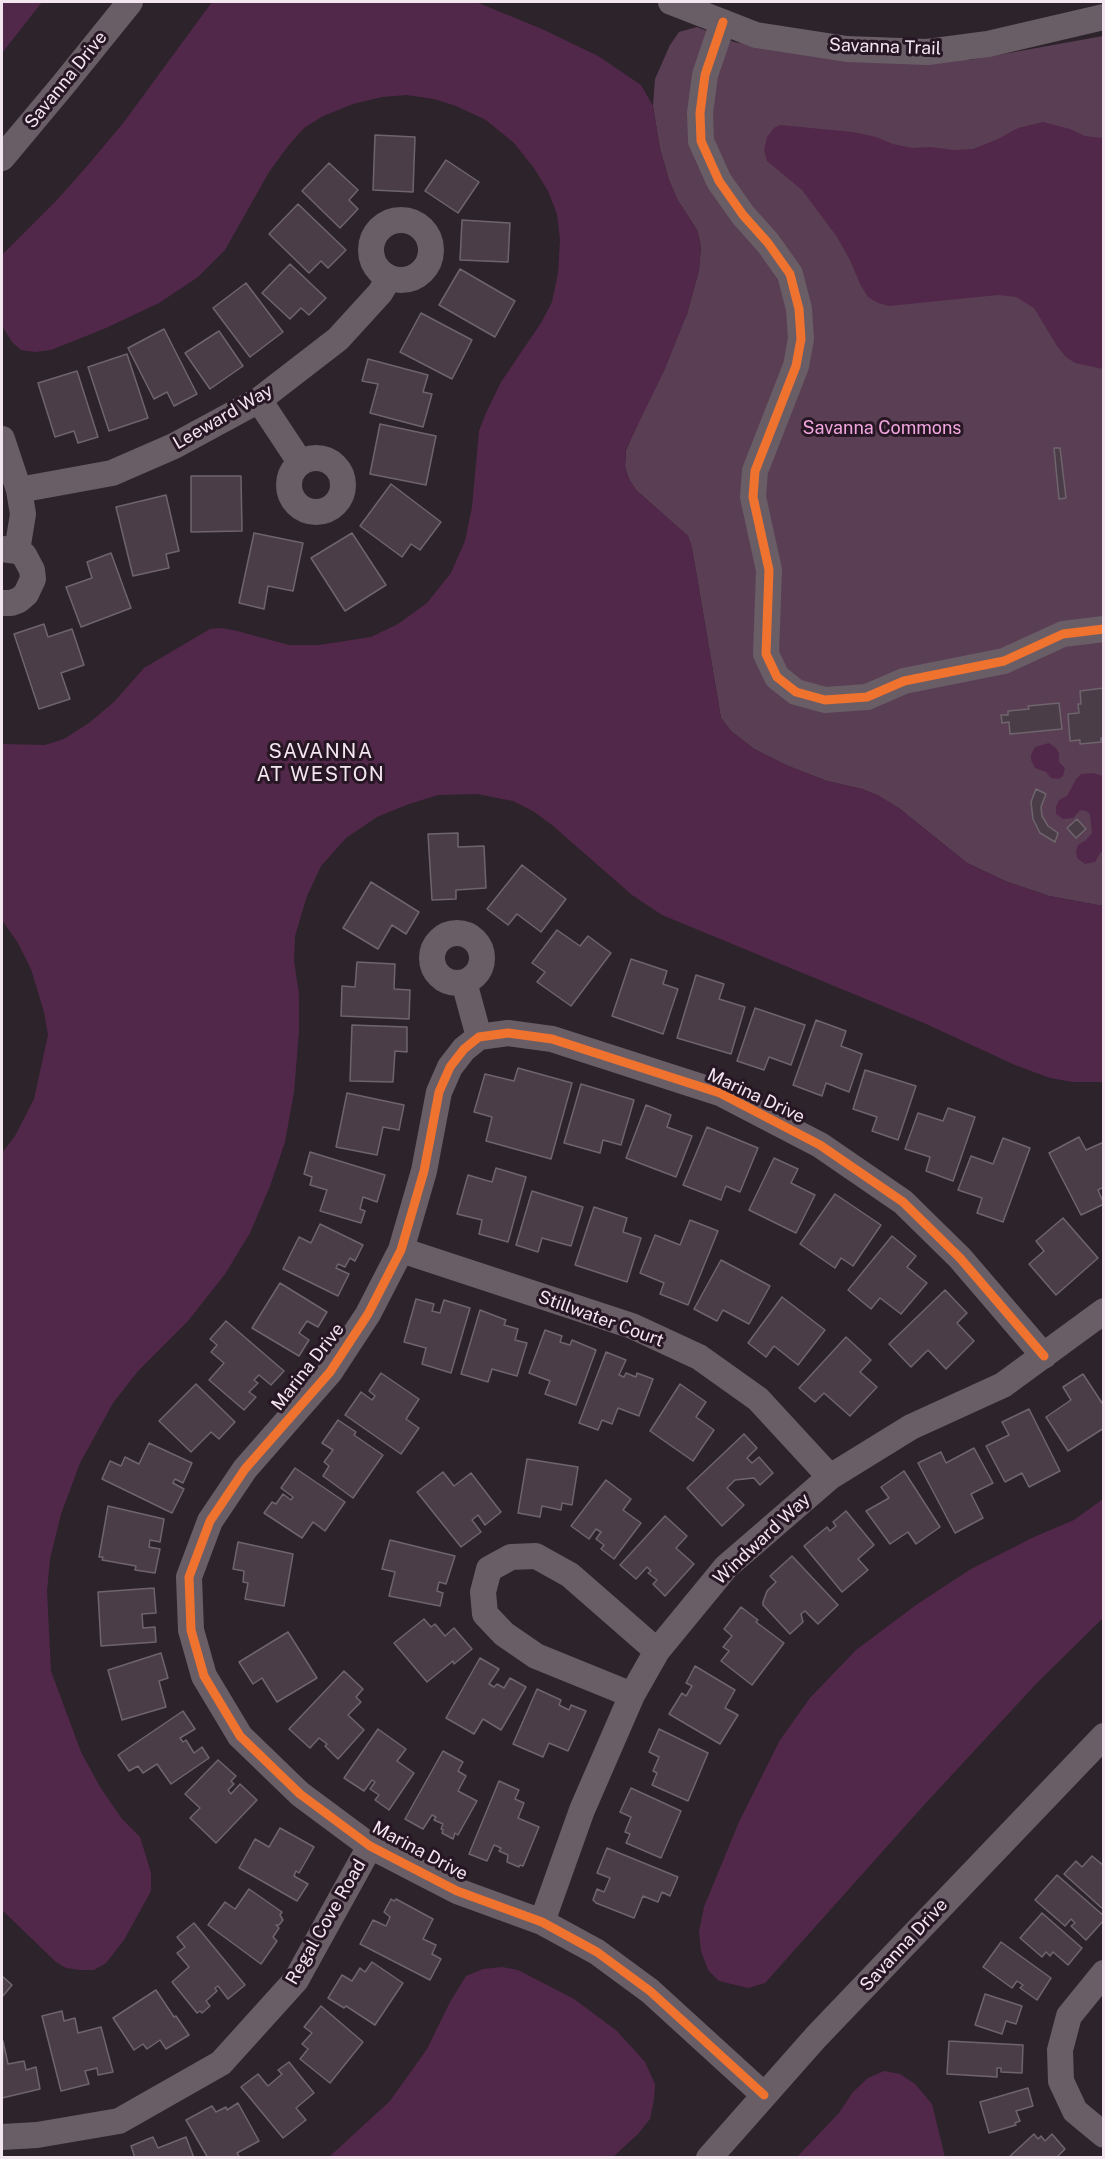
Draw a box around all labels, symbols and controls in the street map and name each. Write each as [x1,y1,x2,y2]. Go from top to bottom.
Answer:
street label: Savanna Drive [20,27,112,133]
street label: Savanna Trail [828,34,942,60]
street label: Leeward Way [169,380,277,454]
park label: Savanna Commons [803,417,961,439]
district label: SAVANNA AT WESTON [257,740,385,787]
street label: Marina Drive [704,1064,808,1128]
street label: Stillwater Court [535,1286,667,1352]
street label: Marina Drive [267,1319,349,1415]
street label: Windward Way [709,1489,815,1589]
street label: Marina Drive [368,1817,472,1885]
street label: Regal Cove Road [281,1855,371,1989]
street label: Savanna Drive [856,1894,952,1996]

